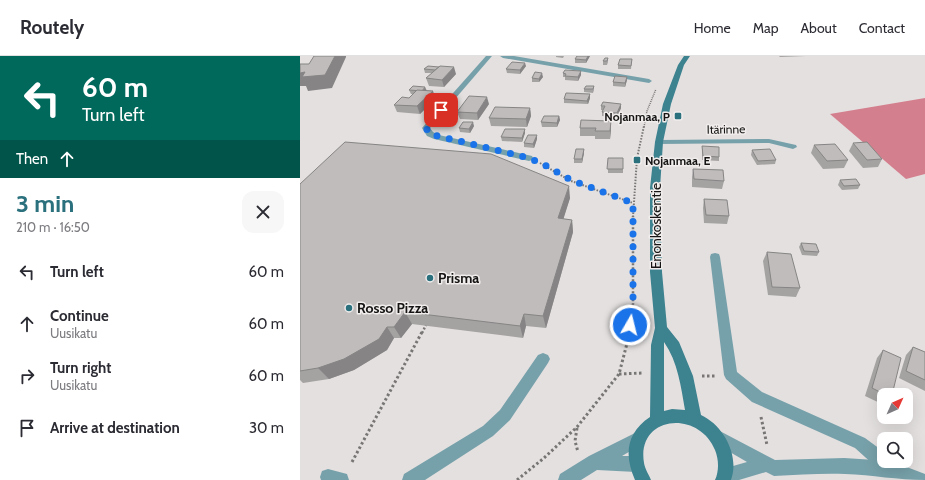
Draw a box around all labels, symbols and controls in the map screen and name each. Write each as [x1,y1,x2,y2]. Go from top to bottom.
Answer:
text: Routely [20,16,84,39]
text: Home [694,19,731,37]
text: Map [753,19,778,37]
text: About [800,19,837,37]
text: Contact [859,19,905,37]
text: 60 m [82,70,148,104]
icon: left [16,72,68,124]
pin [424,93,458,127]
icon: arrive [430,99,452,121]
text: Turn left [82,104,145,126]
place label: Nojanmaa, P [604,109,670,124]
marker: Nojanmaa, P [673,111,683,121]
street label: Itärinne [707,121,745,137]
icon: ahead [56,148,78,170]
text: Then [16,150,48,168]
place label: Nojanmaa, E [645,153,711,168]
marker: Nojanmaa, E [632,155,642,165]
street label: Enonkoskentie [647,183,665,269]
text: 3 min [16,189,74,218]
button: close [242,191,284,233]
text: 210 m · 16:50 [16,219,90,235]
icon: left [16,261,38,283]
text: Turn left [50,263,104,281]
text: 60 m [248,263,284,281]
place label: Prisma [438,269,479,287]
marker: Prisma [425,273,435,283]
place label: Rosso Pizza [357,299,428,317]
marker: Rosso Pizza [344,303,354,313]
position arrow [609,304,651,346]
text: Continue [50,307,109,325]
icon: ahead [16,313,38,335]
text: 60 m [248,315,284,333]
text: Uusikatu [50,325,97,341]
text: Turn right [50,359,111,377]
icon: right [16,365,38,387]
text: 60 m [248,367,284,385]
text: Uusikatu [50,377,97,393]
north arrow [877,388,913,424]
map controls [877,388,913,468]
icon: arrive [16,417,38,439]
text: Arrive at destination [50,419,180,437]
text: 30 m [249,419,284,437]
button: search [877,432,913,468]

